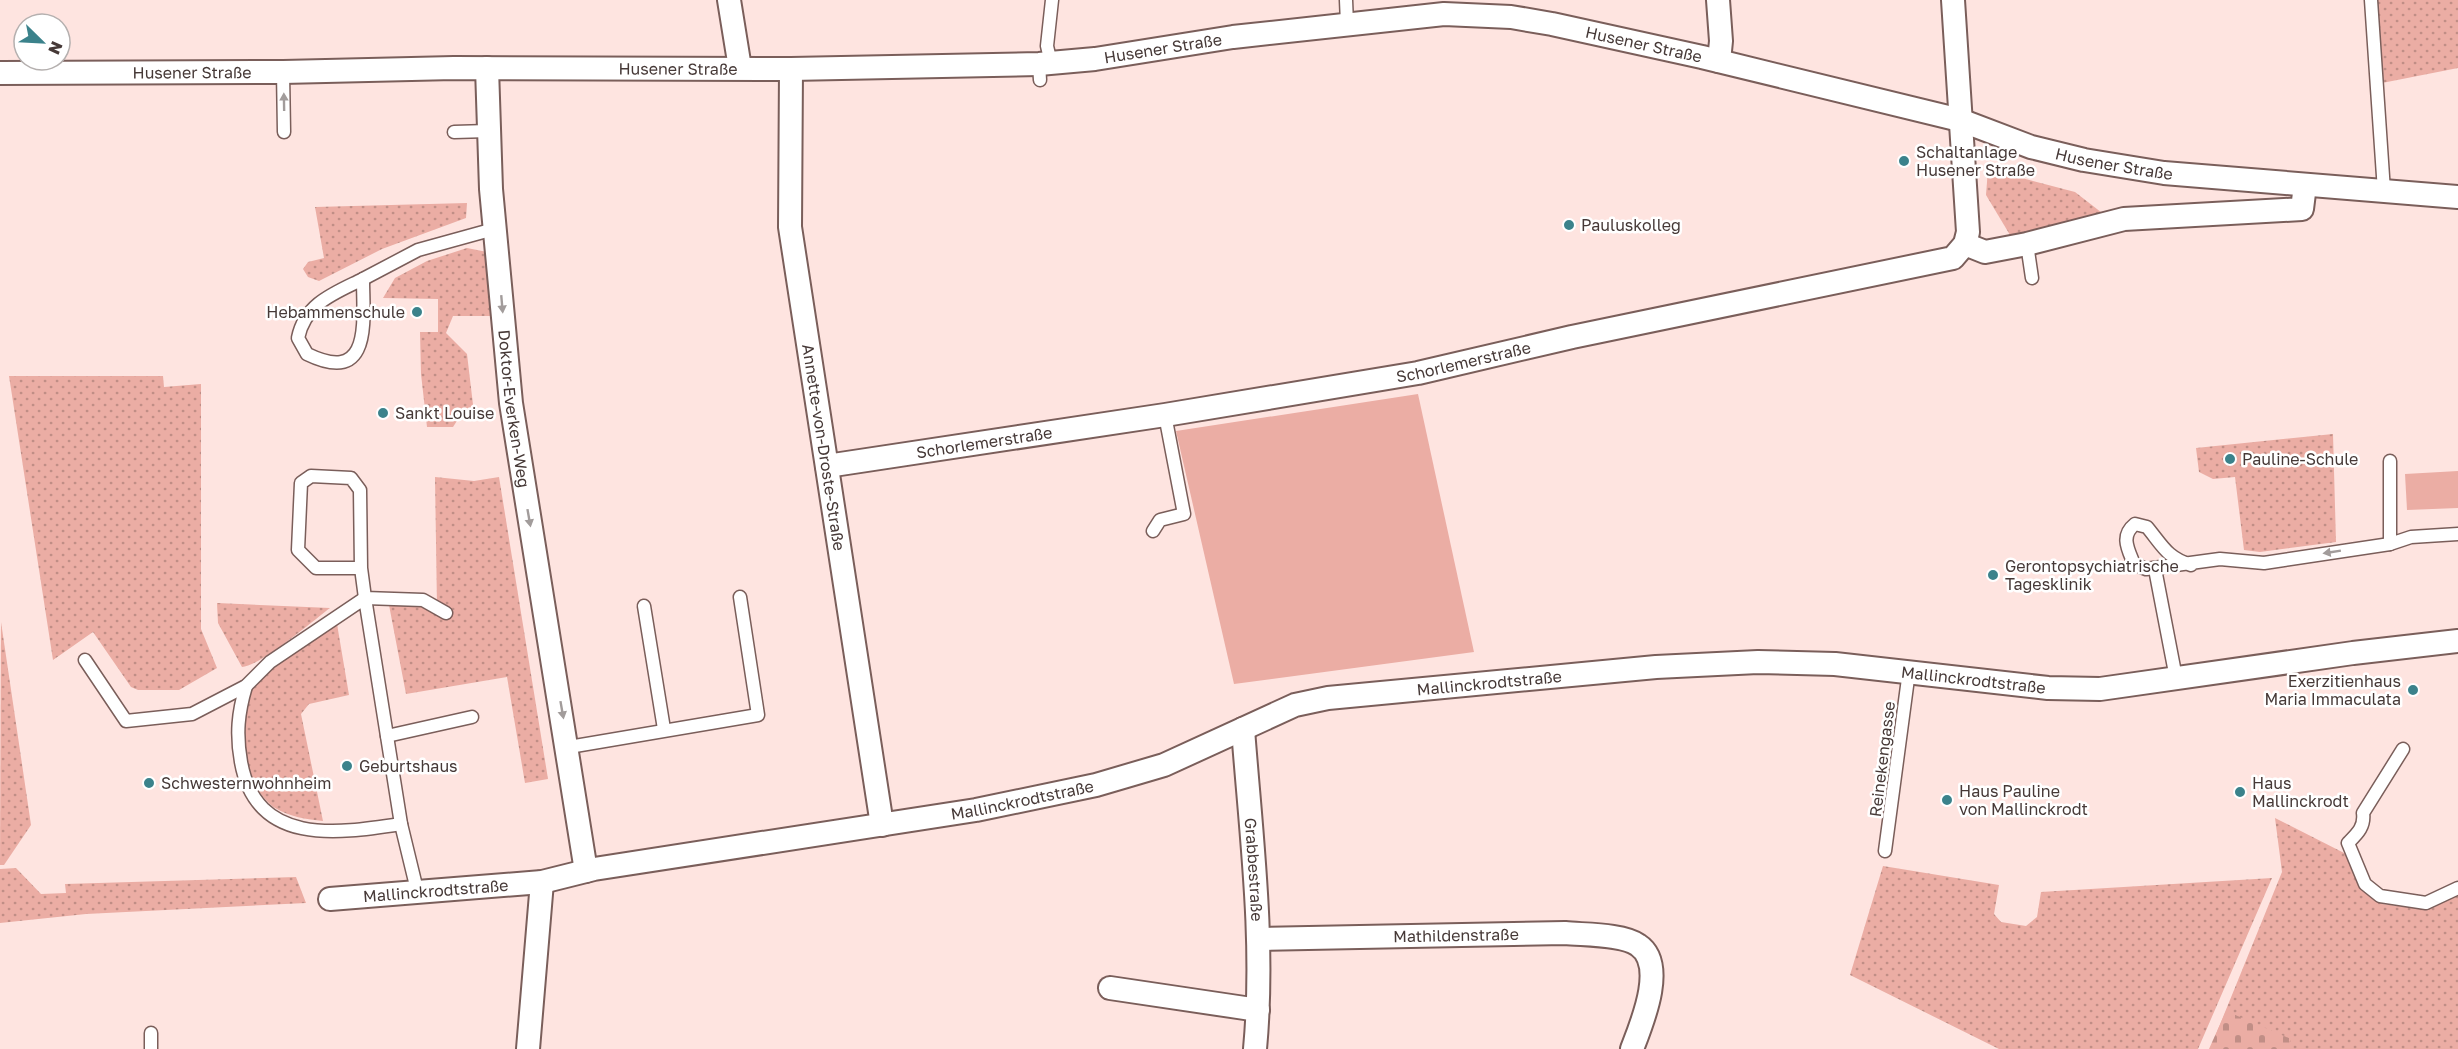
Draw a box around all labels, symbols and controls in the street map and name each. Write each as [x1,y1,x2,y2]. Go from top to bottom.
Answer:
north arrow [12,12,72,72]
street label: Husener Straße [1584,22,1704,67]
street label: Husener Straße [1102,29,1223,67]
text: N [44,38,67,58]
street label: Husener Straße [618,58,738,79]
street label: Husener Straße [132,62,252,83]
one-way arrow [279,93,288,112]
place label: Schaltanlage Husener Straße [1916,142,2035,180]
street label: Husener Straße [2053,143,2174,184]
marker: Schaltanlage Husener Straße [1897,154,1911,168]
place label: Pauluskolleg [1581,215,1681,235]
marker: Pauluskolleg [1562,218,1576,232]
one-way arrow [497,295,507,314]
place label: Hebammenschule [266,302,405,322]
marker: Hebammenschule [410,305,424,319]
street label: Doktor-Everken-Weg [494,329,534,489]
street label: Schorlemerstraße [1395,337,1533,386]
street label: Annette-von-Droste-Straße [798,343,850,552]
place label: Sankt Louise [395,403,494,423]
marker: Sankt Louise [376,406,390,420]
street label: Schorlemerstraße [915,422,1054,462]
place label: Pauline-Schule [2242,449,2358,469]
marker: Pauline-Schule [2223,452,2237,466]
one-way arrow [525,509,534,528]
one-way arrow [2323,548,2342,557]
place label: Gerontopsychiatrische Tagesklinik [2005,556,2179,594]
marker: Gerontopsychiatrische Tagesklinik [1986,568,2000,582]
street label: Mallinckrodtstraße [1900,662,2047,698]
street label: Mallinckrodtstraße [1416,666,1563,700]
place label: Exerzitienhaus Maria Immaculata [2264,671,2401,709]
marker: Exerzitienhaus Maria Immaculata [2406,683,2420,697]
street label: Reinekengasse [1865,700,1899,818]
one-way arrow [558,701,567,720]
place label: Geburtshaus [359,756,458,776]
marker: Geburtshaus [340,759,354,773]
place label: Schwesternwohnheim [161,773,331,793]
place label: Haus Mallinckrodt [2252,773,2349,811]
marker: Schwesternwohnheim [142,776,156,790]
street label: Mallinckrodtstraße [949,776,1095,824]
place label: Haus Pauline von Mallinckrodt [1959,781,2088,819]
marker: Haus Mallinckrodt [2233,785,2247,799]
marker: Haus Pauline von Mallinckrodt [1940,793,1954,807]
street label: Grabbestraße [1240,817,1267,922]
street label: Mallinckrodtstraße [362,875,509,906]
street label: Mathildenstraße [1393,924,1519,946]

